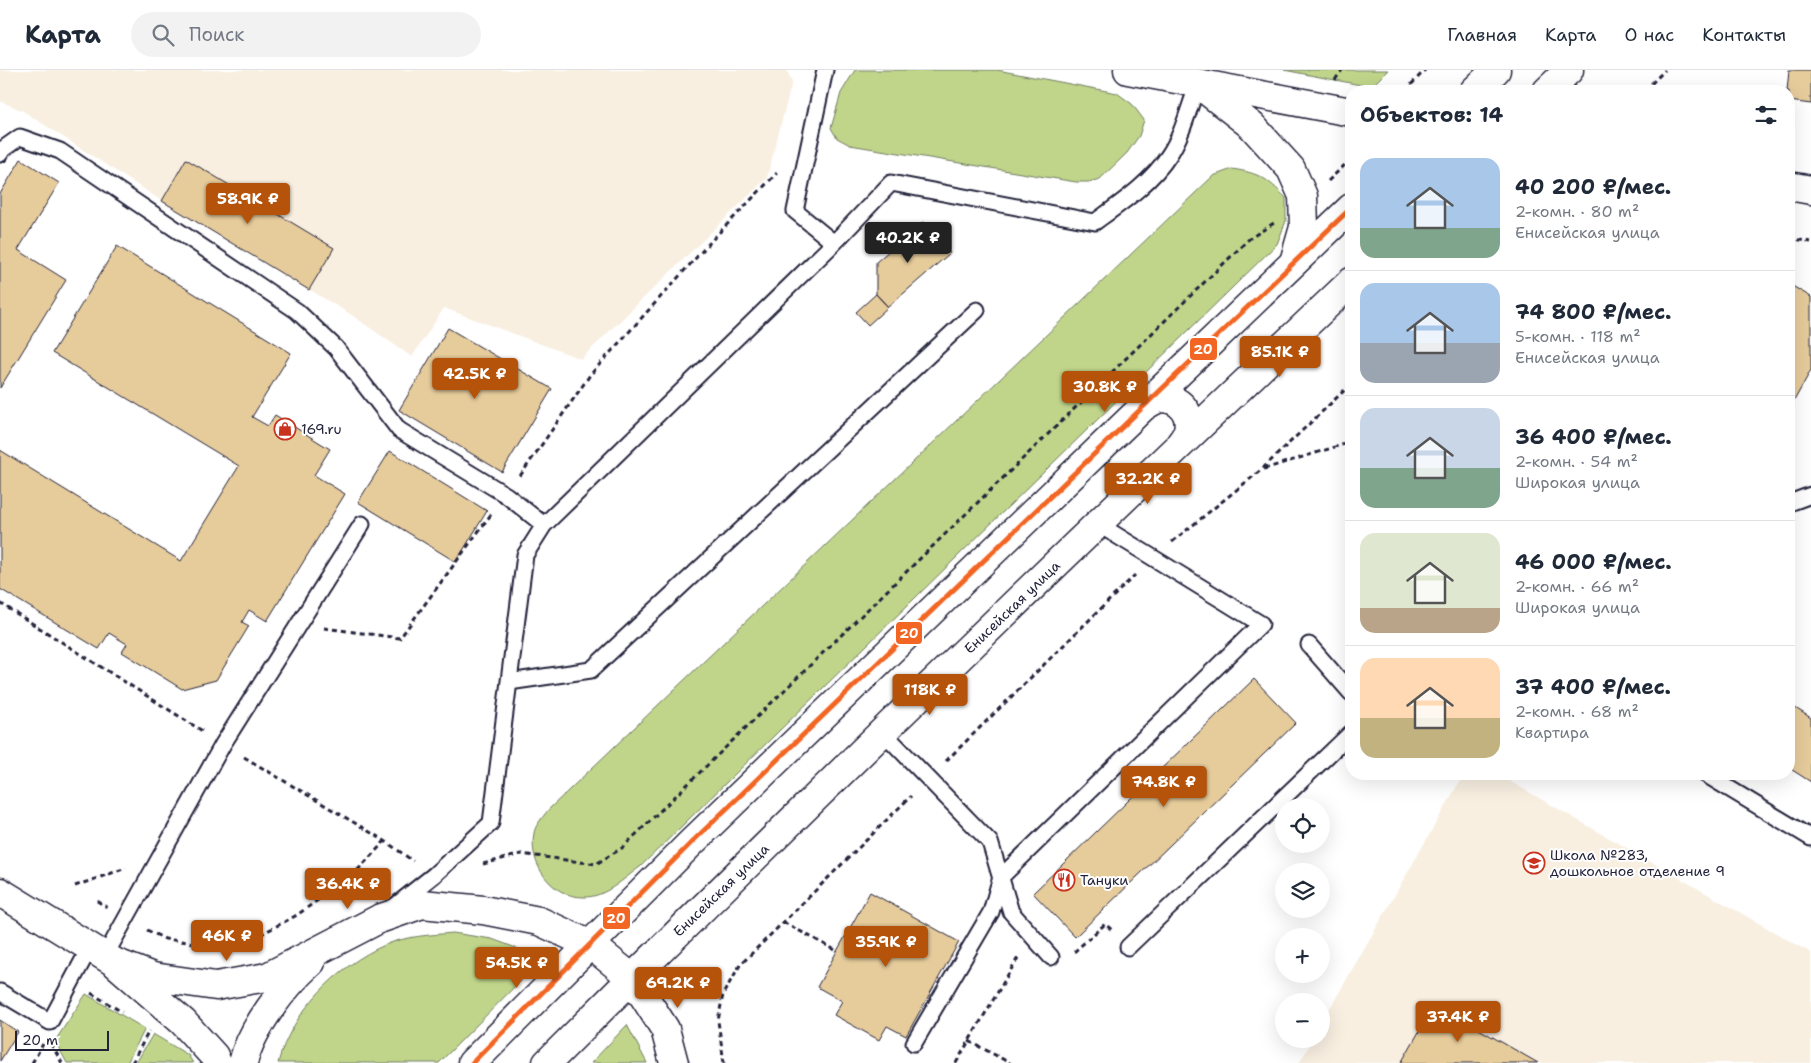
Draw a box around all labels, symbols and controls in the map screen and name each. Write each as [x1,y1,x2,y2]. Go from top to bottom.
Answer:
search box [131,12,481,57]
text: Карта [25,19,101,51]
icon: search [149,21,177,49]
text: Поиск [189,22,244,47]
text: Главная [1447,23,1517,47]
text: Карта [1545,23,1597,47]
text: О нас [1625,23,1674,47]
text: Контакты [1702,23,1786,47]
text: Объектов: 14 [1360,101,1503,129]
icon: filters [1752,101,1780,129]
text: 40 200 ₽/мес. [1515,173,1671,201]
icon: home [1400,178,1460,238]
pin: 58.9K ₽ [202,182,294,225]
text: 58.9K ₽ [217,188,279,209]
text: 2-комн. · 80 m² [1515,201,1639,222]
pin: 40.2K ₽ [862,222,954,264]
text: Енисейская улица [1515,222,1660,243]
text: 40.2K ₽ [876,227,940,248]
text: 74 800 ₽/мес. [1515,298,1671,326]
icon: home [1400,303,1460,363]
text: 5-комн. · 118 m² [1515,326,1641,347]
pin: 85.1K ₽ [1234,336,1326,378]
line badge: 20 [1189,337,1218,361]
text: 20 [1193,340,1213,358]
text: 85.1K ₽ [1251,341,1309,362]
text: Енисейская улица [1515,347,1660,368]
pin: 42.5K ₽ [429,358,521,400]
text: 42.5K ₽ [443,363,507,384]
pin: 30.8K ₽ [1059,370,1151,413]
text: 30.8K ₽ [1073,376,1137,397]
shop icon: 169.ru [273,417,297,441]
place label: 169.ru [301,420,342,438]
text: 36 400 ₽/мес. [1515,423,1672,451]
icon: home [1400,428,1460,488]
text: 2-комн. · 54 m² [1515,451,1638,472]
pin: 32.2K ₽ [1102,462,1194,505]
text: 32.2K ₽ [1116,468,1180,489]
text: Широкая улица [1515,472,1640,493]
text: 46 000 ₽/мес. [1515,548,1672,576]
icon: home [1400,553,1460,613]
street label: Енисейская улица [960,556,1064,657]
text: 2-комн. · 66 m² [1515,576,1639,597]
text: Широкая улица [1515,597,1640,618]
line badge: 20 [895,621,923,645]
text: 20 [899,624,919,642]
text: 37 400 ₽/мес. [1515,673,1671,701]
pin: 118K ₽ [889,674,971,716]
icon: home [1400,678,1460,738]
text: 118K ₽ [904,679,956,700]
text: 2-комн. · 68 m² [1515,701,1639,722]
text: Квартира [1515,722,1589,743]
pin: 74.8K ₽ [1118,766,1210,808]
text: 74.8K ₽ [1132,771,1196,792]
map controls [1275,798,1330,1048]
button: locate [1275,798,1330,853]
street label: Енисейская улица [669,839,773,940]
place label: Школа №283, дошкольное отделение 9 [1550,846,1725,880]
school or university icon: Школа №283, дошкольное отделение 9 [1522,851,1546,875]
button: layers [1275,863,1330,918]
pin: 36.4K ₽ [302,868,394,910]
restaurant icon: Тануки [1052,868,1076,892]
place label: Тануки [1080,871,1128,889]
text: 36.4K ₽ [316,873,380,894]
line badge: 20 [602,906,631,930]
text: 20 [606,909,626,927]
pin: 46K ₽ [192,920,262,962]
text: 46K ₽ [202,925,252,946]
pin: 35.9K ₽ [840,926,932,968]
button: + [1275,928,1330,983]
text: 35.9K ₽ [855,931,917,952]
pin: 54.5K ₽ [471,946,563,989]
text: 54.5K ₽ [486,952,548,973]
pin: 69.2K ₽ [632,966,724,1009]
text: 69.2K ₽ [646,972,710,993]
button: − [1275,993,1330,1048]
pin: 37.4K ₽ [1412,1000,1504,1043]
text: 37.4K ₽ [1427,1006,1489,1027]
scale bar [15,1028,109,1051]
text: 20 m [22,1031,58,1049]

